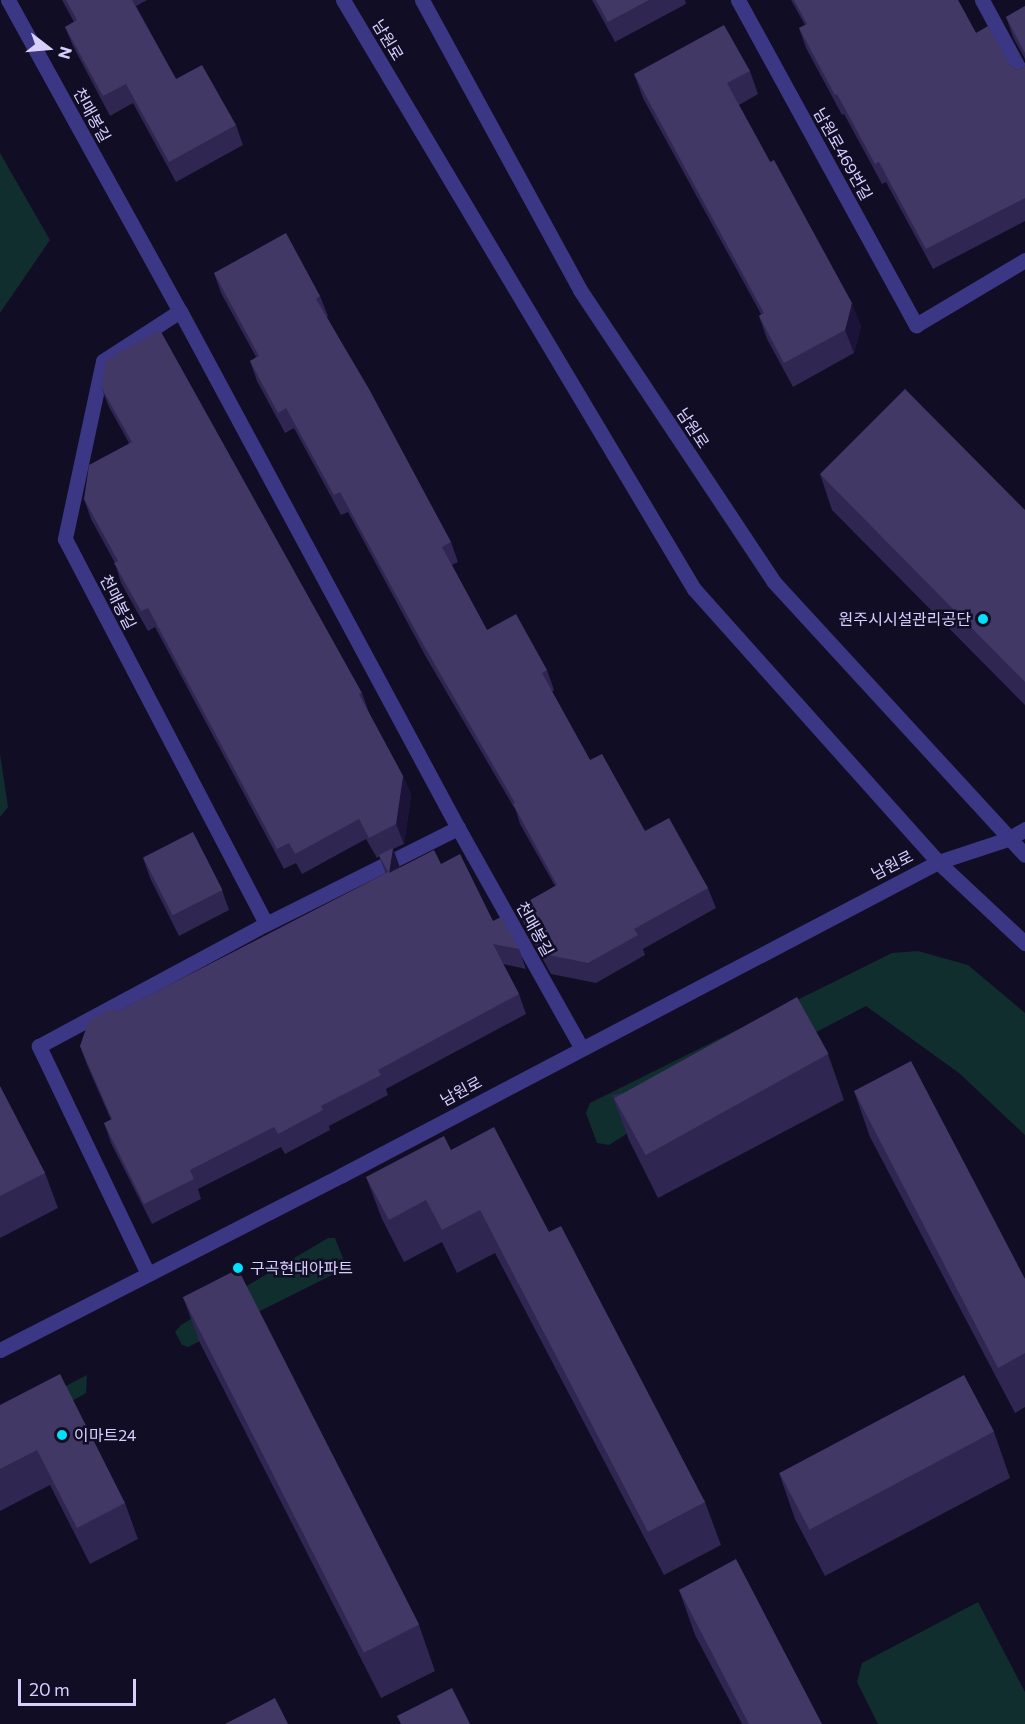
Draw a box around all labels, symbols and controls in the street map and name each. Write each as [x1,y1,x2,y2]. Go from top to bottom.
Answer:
street label: 남원로 [368,16,408,64]
north arrow [18,18,78,78]
text: N [55,45,77,61]
street label: 천매봉길 [69,85,115,145]
street label: 남원로469번길 [810,105,876,203]
street label: 남원로 [673,404,713,452]
street label: 천매봉길 [96,571,140,633]
place label: 원주시시설관리공단 [839,609,971,629]
marker: 원주시시설관리공단 [976,612,990,626]
street label: 남원로 [868,846,916,884]
street label: 천매봉길 [512,899,558,959]
street label: 남원로 [437,1072,485,1110]
place label: 구곡현대아파트 [250,1258,353,1278]
marker: 구곡현대아파트 [231,1261,245,1275]
place label: 이마트24 [74,1425,136,1445]
marker: 이마트24 [55,1428,69,1442]
scale bar [21,1667,140,1705]
text: 20 m [29,1678,70,1700]

